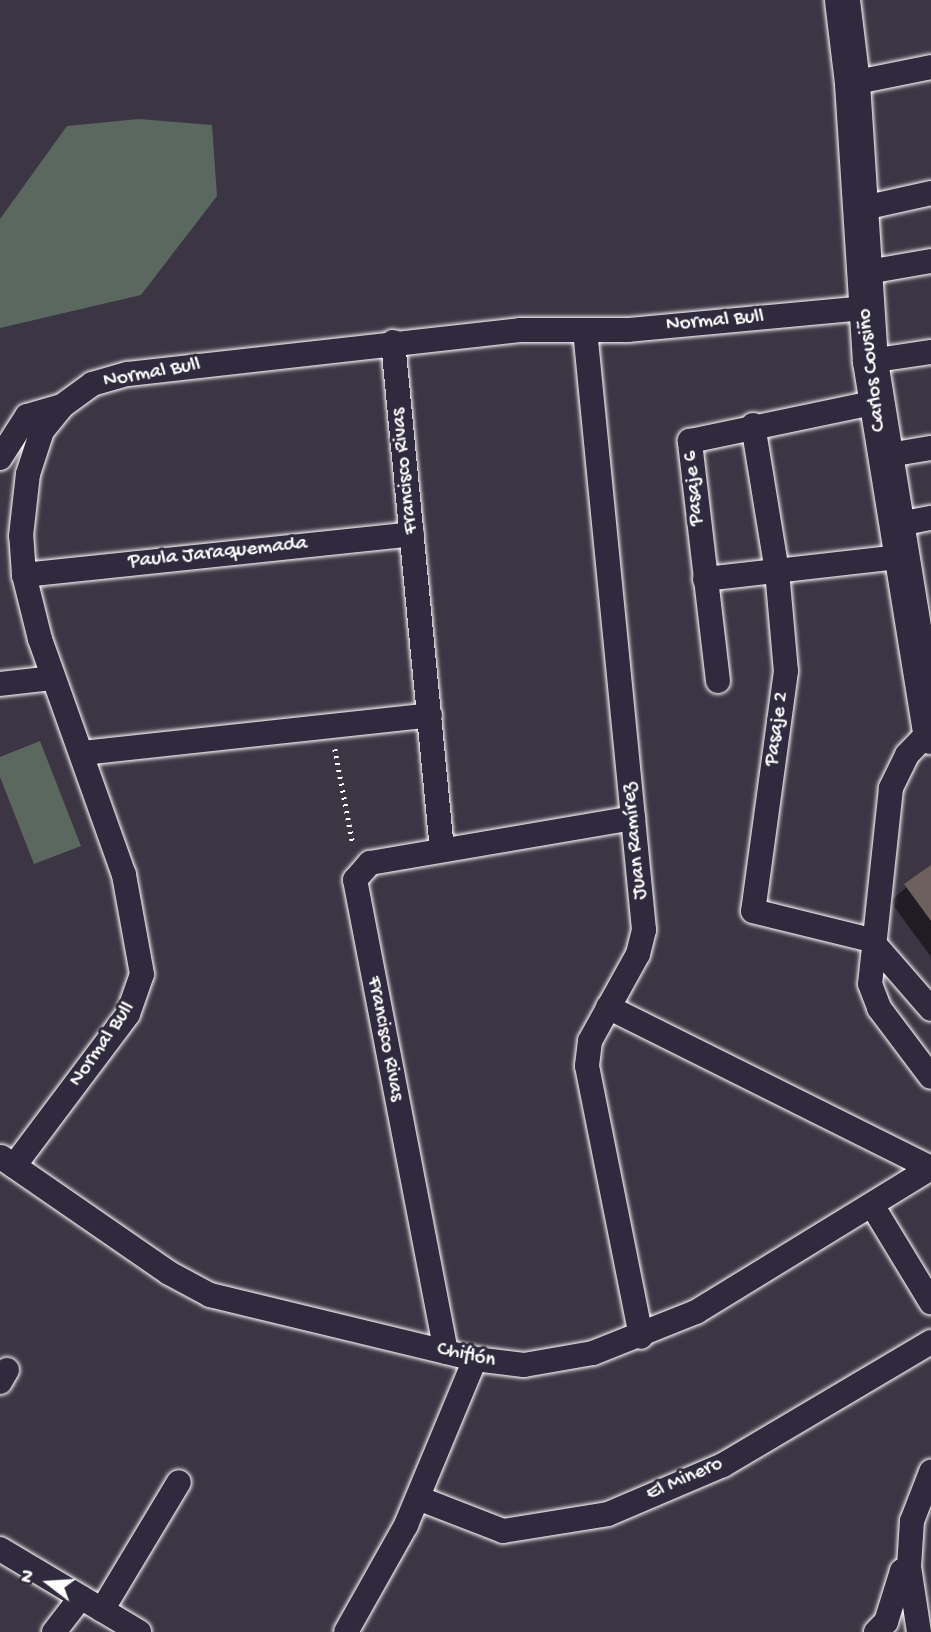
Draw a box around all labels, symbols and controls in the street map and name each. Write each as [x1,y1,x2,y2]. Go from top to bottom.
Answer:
street label: Normal Bull [665,305,765,339]
street label: Carlos Cousiño [853,307,893,433]
street label: Normal Bull [102,353,202,395]
street label: Francisco Rivas [387,407,425,535]
street label: Pasaje 6 [679,449,711,527]
street label: Paula Jaraquemada [127,532,309,576]
street label: Pasaje 2 [760,690,796,768]
street label: Juan Ramírez [617,781,655,901]
street label: Francisco Rivas [360,975,408,1103]
street label: Normal Bull [65,998,141,1092]
street label: Chiflón [434,1338,498,1374]
street label: El Minero [643,1452,727,1508]
north arrow [14,1548,84,1618]
text: N [16,1567,41,1586]

